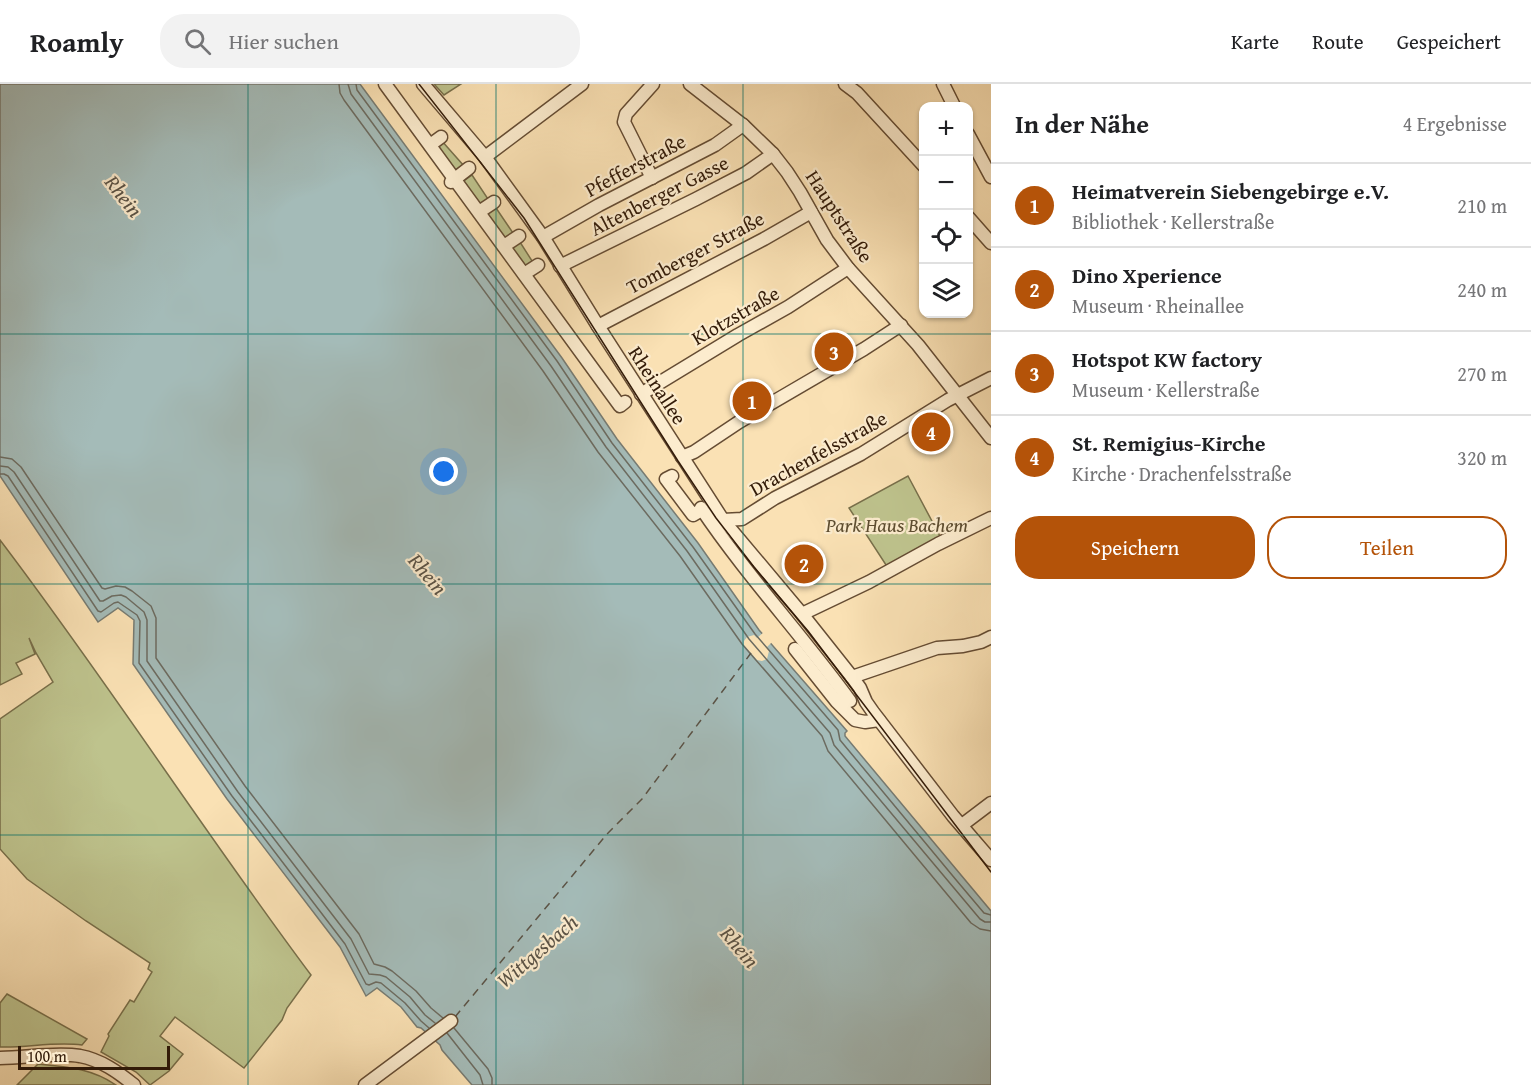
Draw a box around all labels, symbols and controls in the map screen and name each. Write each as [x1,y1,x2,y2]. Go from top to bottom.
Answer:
search box [160,14,580,68]
text: Roamly [30,21,124,62]
icon: search [181,25,214,58]
text: Hier suchen [229,25,339,57]
text: Karte [1231,26,1279,57]
text: Route [1312,26,1364,57]
text: Gespeichert [1397,26,1501,57]
map controls [919,102,973,318]
button: + [919,102,973,156]
text: In der Nähe [1015,104,1149,143]
text: 4 Ergebnisse [1403,109,1507,138]
street label: Pfefferstraße [579,126,691,204]
street label: Altenberger Gasse [585,148,733,242]
button: − [919,156,973,210]
street label: Hauptstraße [799,164,881,268]
water label: Rhein [97,167,151,224]
text: Heimatverein Siebengebirge e.V. [1072,175,1389,207]
text: 1 [1029,191,1040,220]
text: 210 m [1457,191,1507,220]
street label: Tomberger Straße [621,203,769,301]
text: Bibliothek · Kellerstraße [1072,207,1274,236]
button: locate [919,210,973,264]
text: Dino Xperience [1072,259,1222,291]
button: layers [919,264,973,318]
text: 2 [1029,275,1040,304]
text: 240 m [1457,275,1507,304]
street label: Klotzstraße [686,278,784,352]
text: Museum · Rheinallee [1072,291,1244,320]
pin: 3 [814,330,854,374]
street label: Rheinallee [622,340,694,430]
text: Hotspot KW factory [1072,343,1262,375]
text: 3 [1029,359,1040,388]
text: 270 m [1457,359,1507,388]
text: Museum · Kellerstraße [1072,375,1260,404]
pin: 1 [732,378,771,424]
street label: Drachenfelsstraße [744,403,892,503]
pin: 4 [912,410,950,454]
text: St. Remigius-Kirche [1072,427,1266,459]
text: 4 [1029,443,1040,472]
text: 320 m [1457,443,1507,472]
your location [429,457,458,486]
text: Kirche · Drachenfelsstraße [1072,459,1292,488]
park label: Park Haus Bachem [825,510,969,539]
button: Speichern [1015,516,1255,579]
button: Teilen [1267,516,1507,579]
pin: 2 [784,542,824,586]
water label: Rhein [401,546,455,602]
water label: Wittgesbach [490,907,585,995]
water label: Rhein [713,919,767,975]
scale bar [18,1043,170,1070]
text: 100 m [27,1044,67,1068]

